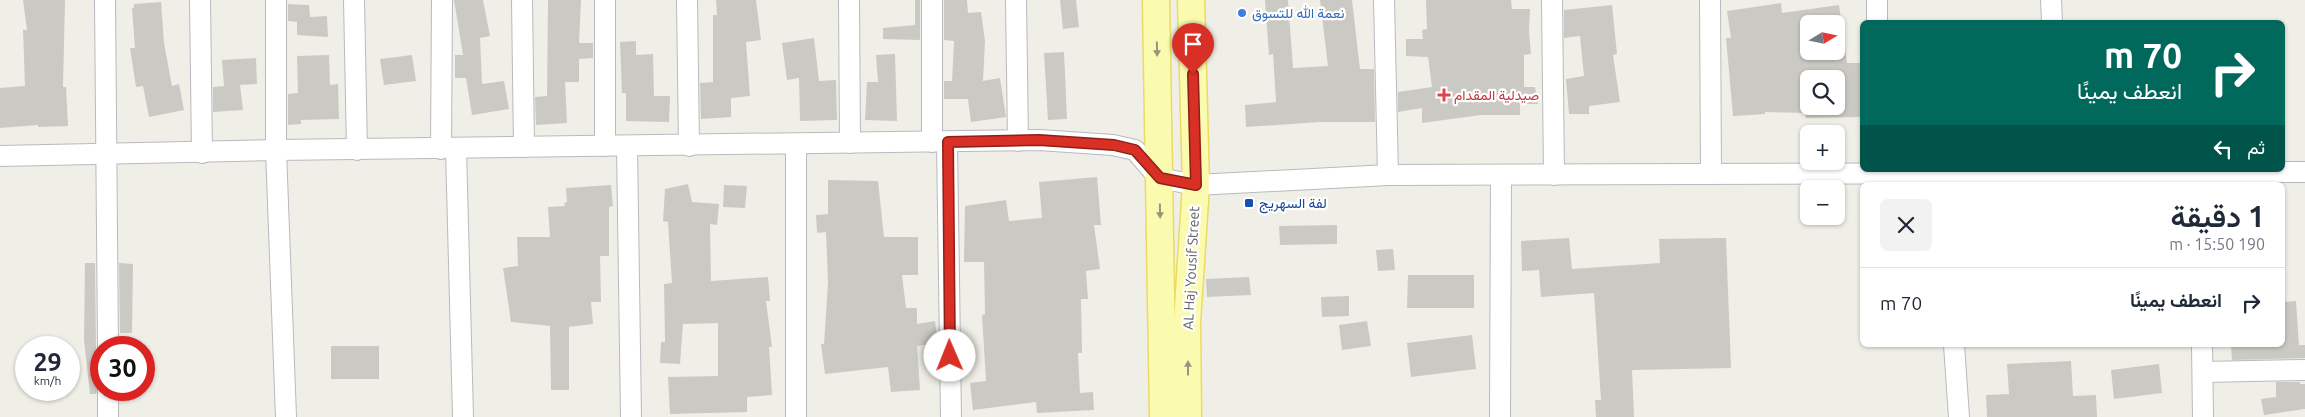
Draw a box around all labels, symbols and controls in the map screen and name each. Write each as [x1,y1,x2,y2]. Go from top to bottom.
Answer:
place label: نعمة الله للتسوق [1252,5,1345,22]
marker: نعمة الله للتسوق [1236,7,1248,19]
north arrow [1800,15,1845,60]
map controls [1800,15,1845,225]
pin [1172,23,1214,74]
icon: arrive [1179,30,1207,58]
text: 70 m [2104,35,2182,75]
icon: right [2200,40,2265,105]
one-way arrow [1153,41,1161,57]
button: search [1800,70,1845,115]
text: انعطف يمينًا [2077,78,2182,103]
place label: صيدلية المقدام [1454,87,1539,104]
marker: صيدلية المقدام [1438,89,1450,101]
button: + [1800,125,1845,170]
icon: left [2209,135,2237,163]
text: ثم [2247,136,2265,158]
button: − [1800,180,1845,225]
place label: لفة السهريج [1259,195,1327,214]
marker: لفة السهريج [1243,197,1255,209]
button: close [1880,199,1932,251]
text: 1 دقيقة [2171,199,2265,233]
one-way arrow [1156,203,1164,219]
street label: AL Haj Yousif Street [1180,205,1202,330]
text: 190 m · 15:50 [2169,235,2265,253]
text: انعطف يمينًا [2130,289,2222,311]
icon: right [2237,289,2265,317]
text: 70 m [1880,292,1922,314]
position arrow [923,329,975,381]
speed limit sign: 30 [90,336,155,401]
text: 29 [33,348,62,376]
one-way arrow [1183,360,1191,376]
text: km/h [34,374,61,387]

